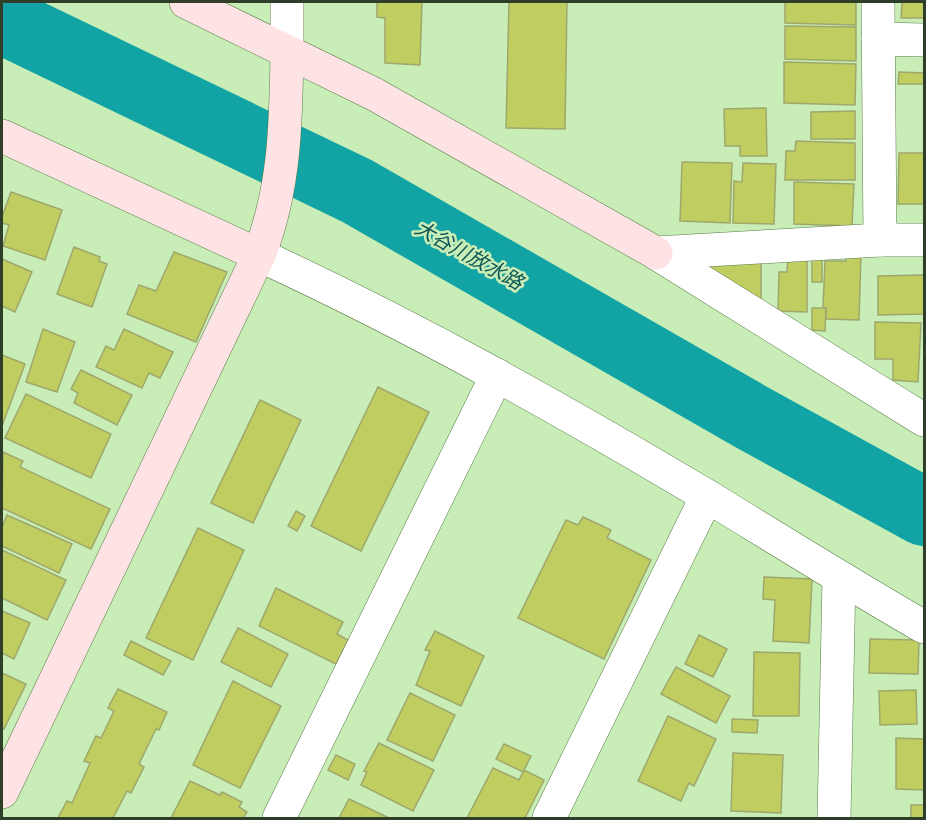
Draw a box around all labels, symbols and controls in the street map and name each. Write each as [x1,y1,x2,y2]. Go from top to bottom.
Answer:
water label: 大谷川放水路 [410,214,530,296]

